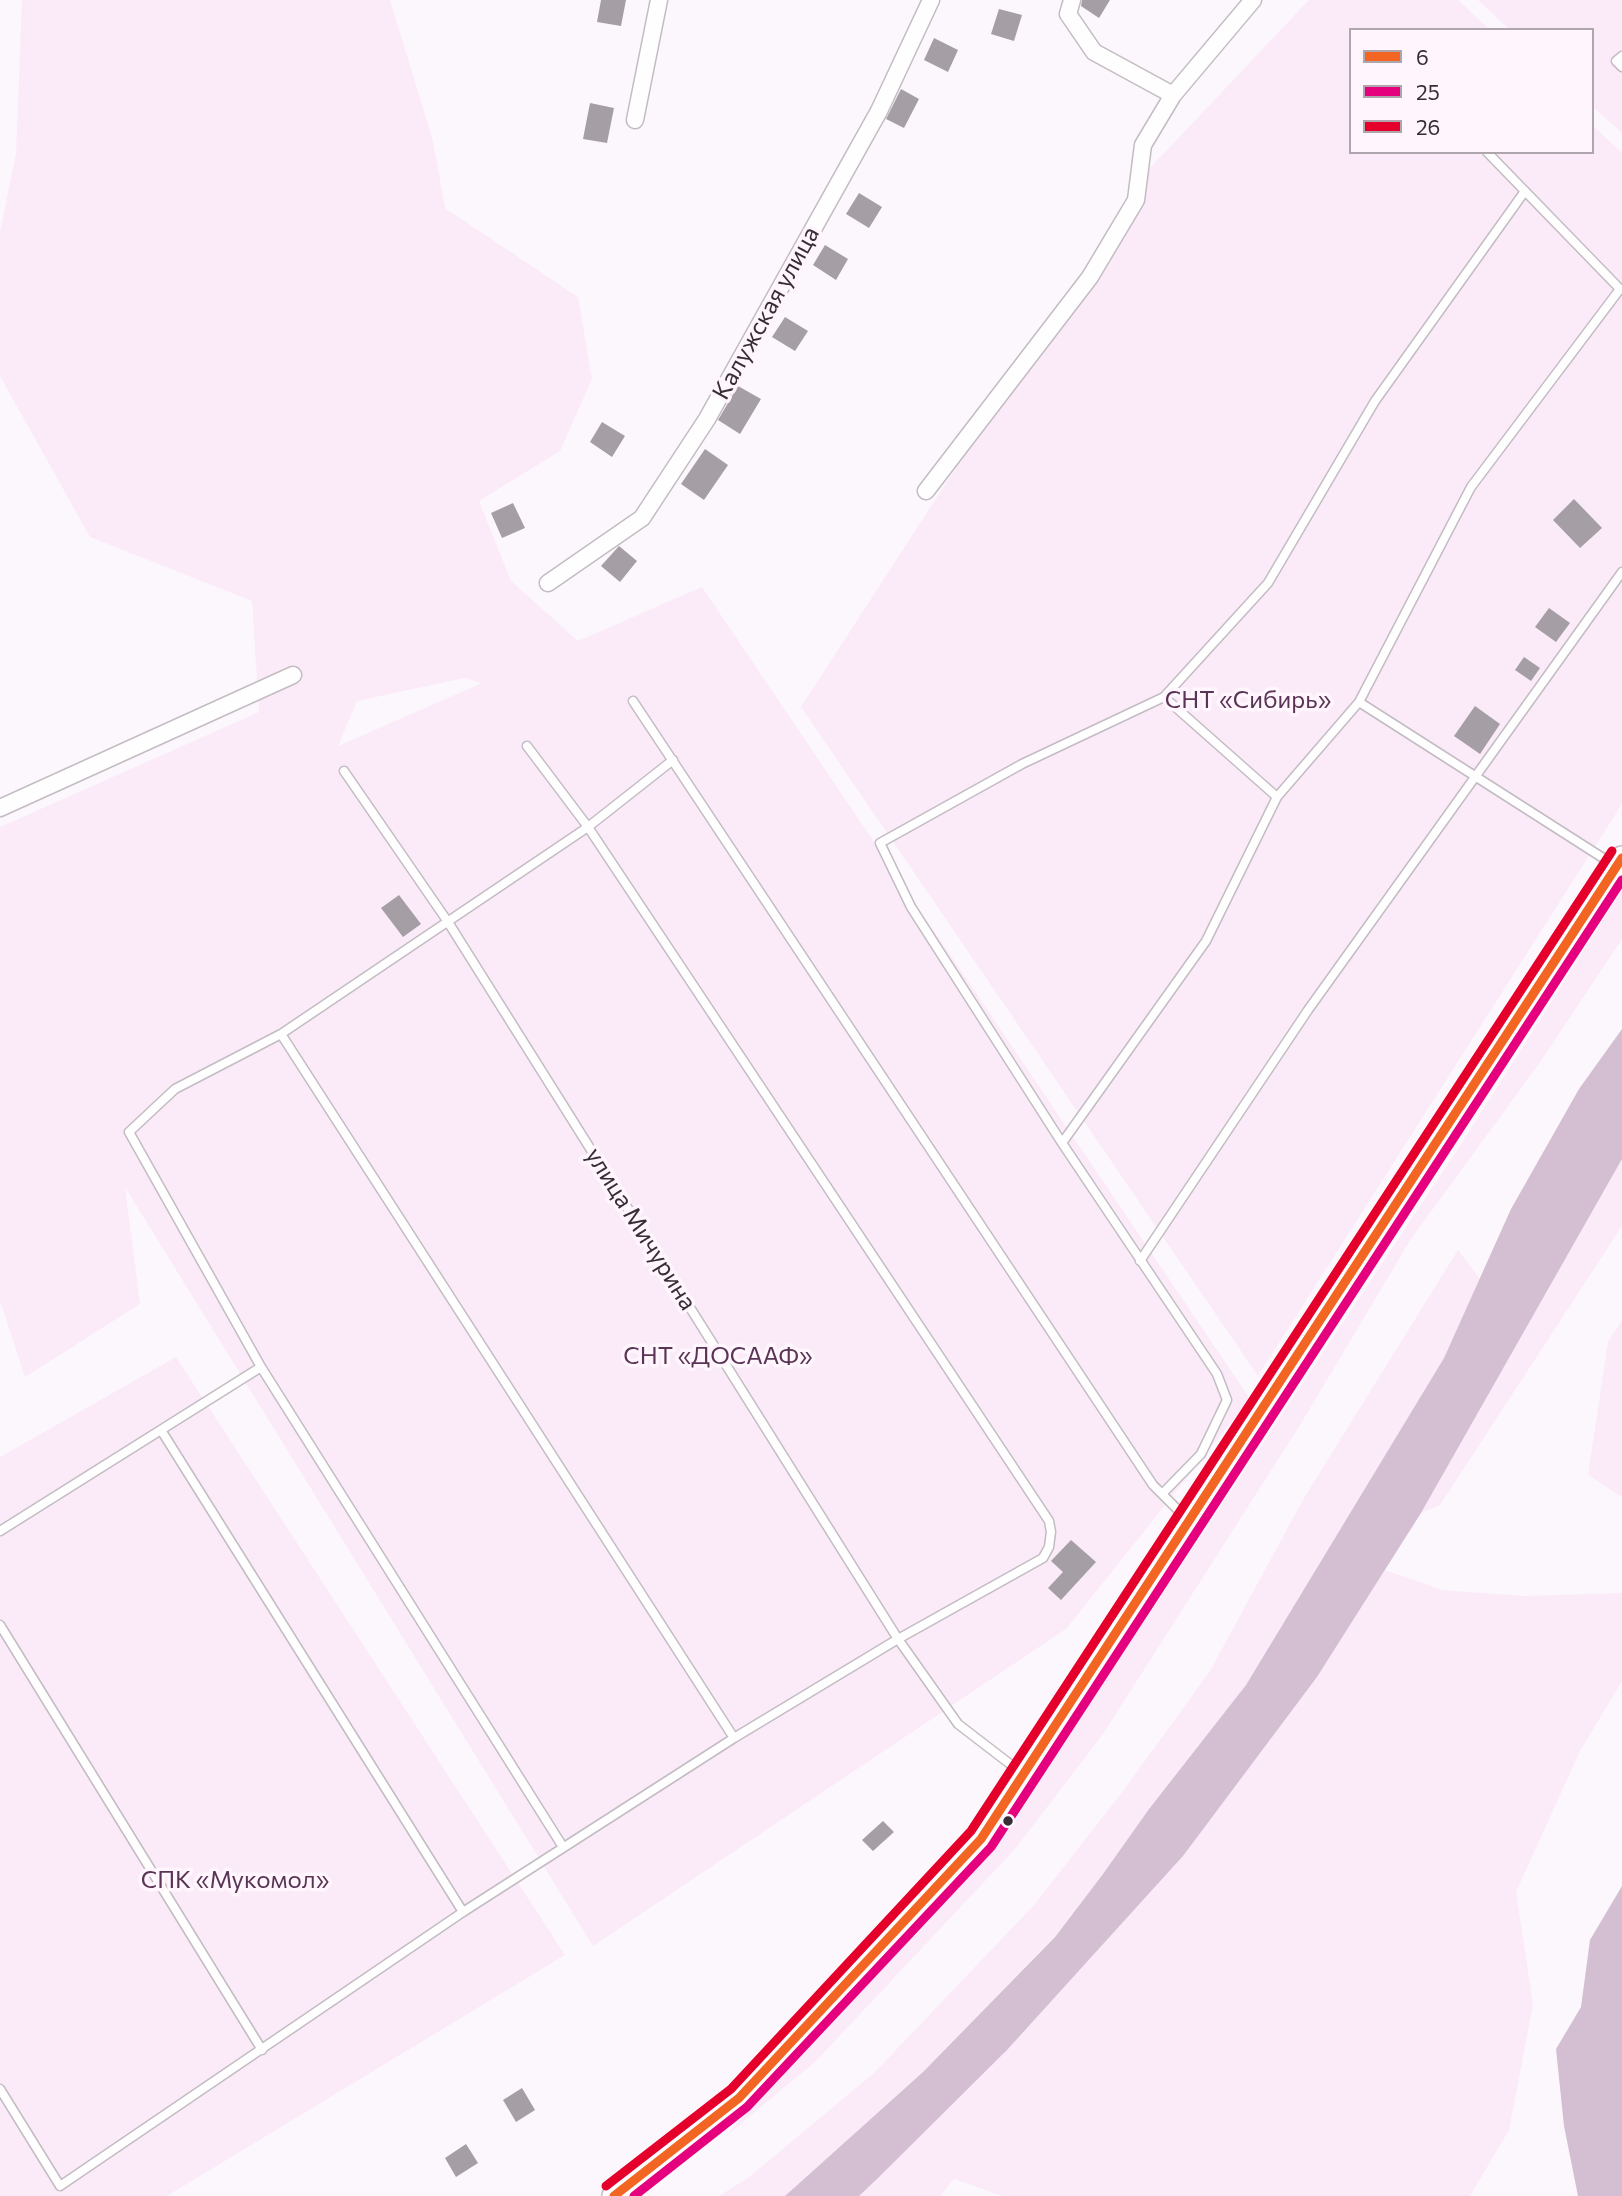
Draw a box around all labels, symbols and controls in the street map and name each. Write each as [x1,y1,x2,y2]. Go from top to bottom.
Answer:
legend [1349,28,1594,154]
text: 6 [1416,44,1429,69]
text: 25 [1416,79,1440,104]
text: 26 [1416,114,1440,139]
street label: Калужская улица [707,221,825,405]
park label: СНТ «Сибирь» [1165,686,1331,714]
street label: улица Мичурина [579,1142,703,1316]
park label: СНТ «ДОСААФ» [623,1342,813,1370]
unlabelled marker [1001,1814,1015,1828]
park label: СПК «Мукомол» [141,1866,329,1894]

